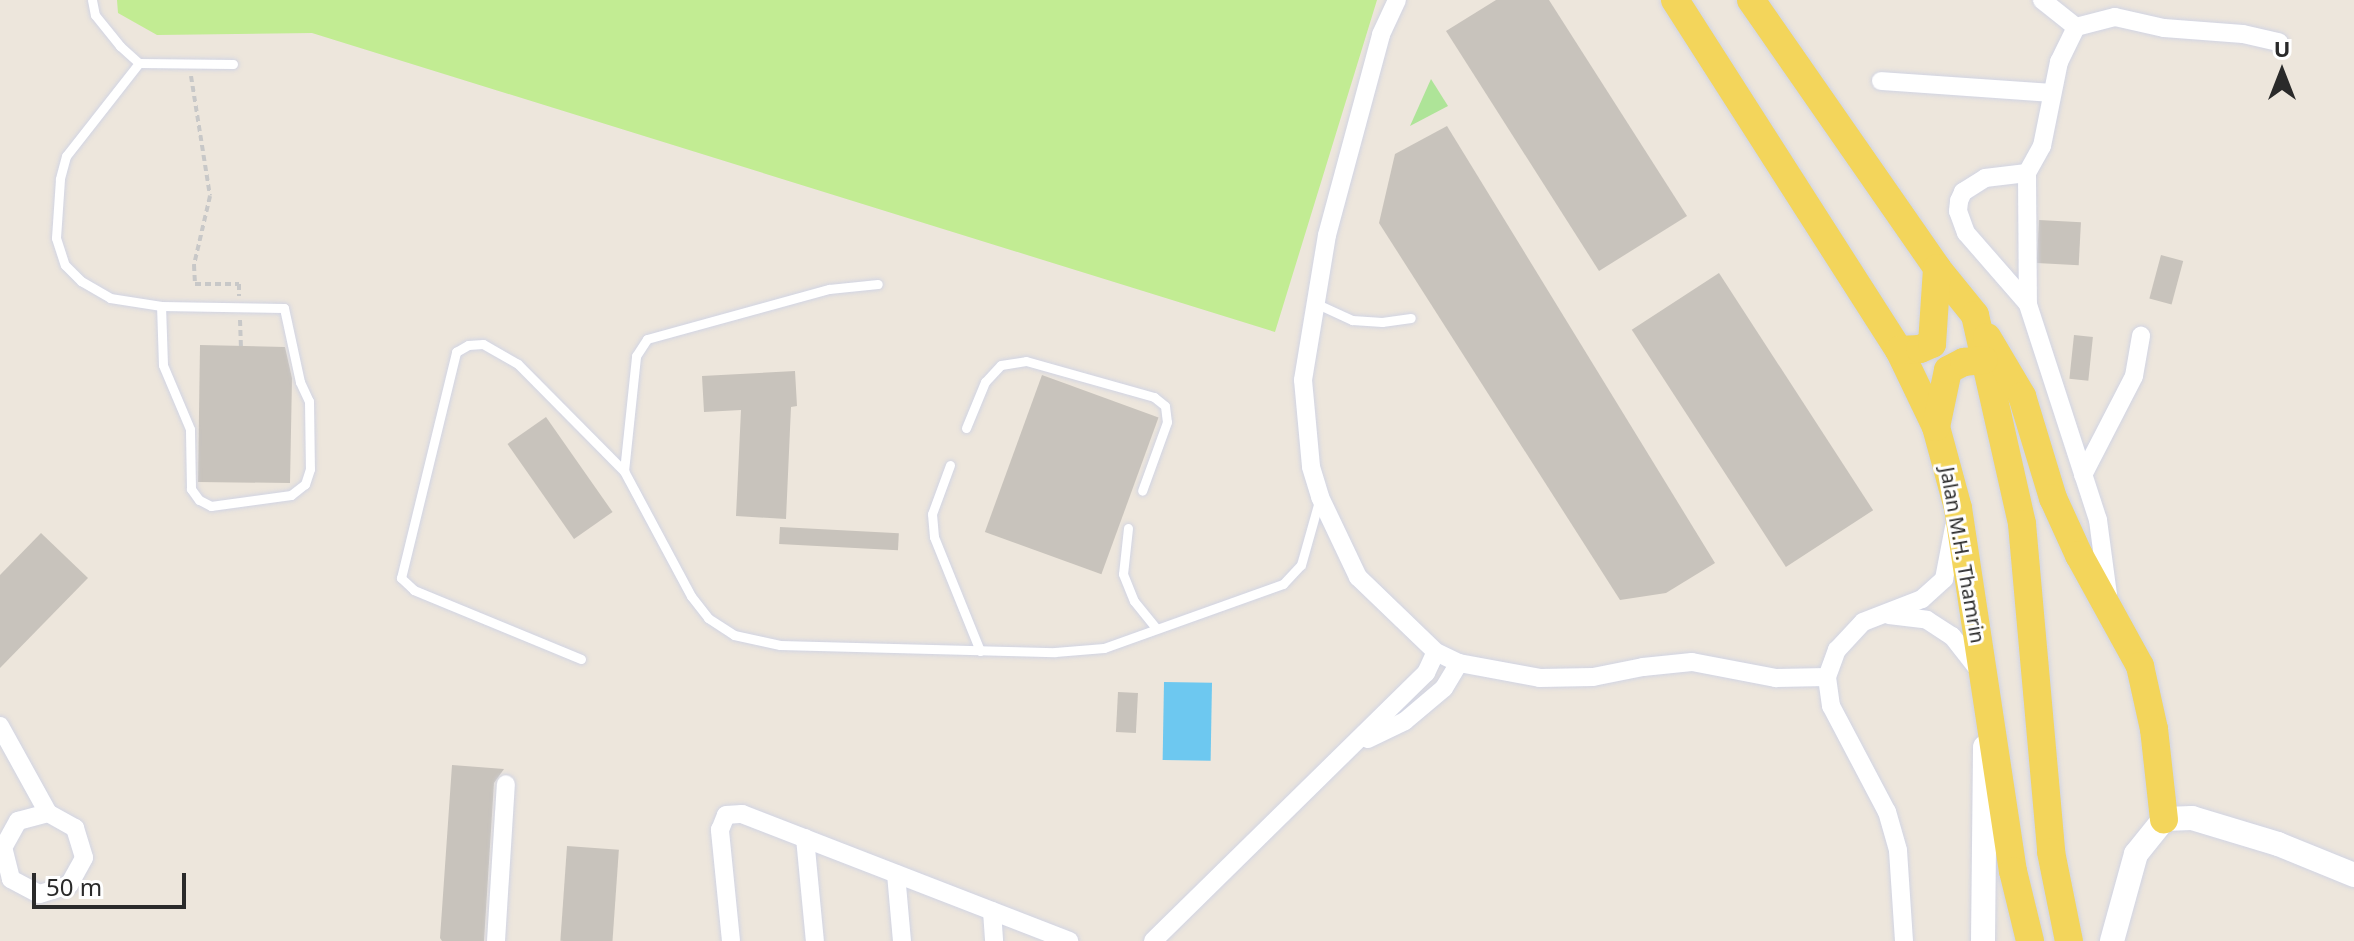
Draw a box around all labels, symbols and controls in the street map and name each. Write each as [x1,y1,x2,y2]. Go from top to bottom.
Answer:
north arrow [2242,32,2322,112]
text: U [2274,33,2290,63]
street label: Jalan M.H. Thamrin [1936,465,1990,645]
scale bar [36,857,190,907]
text: 50 m [46,870,102,903]

